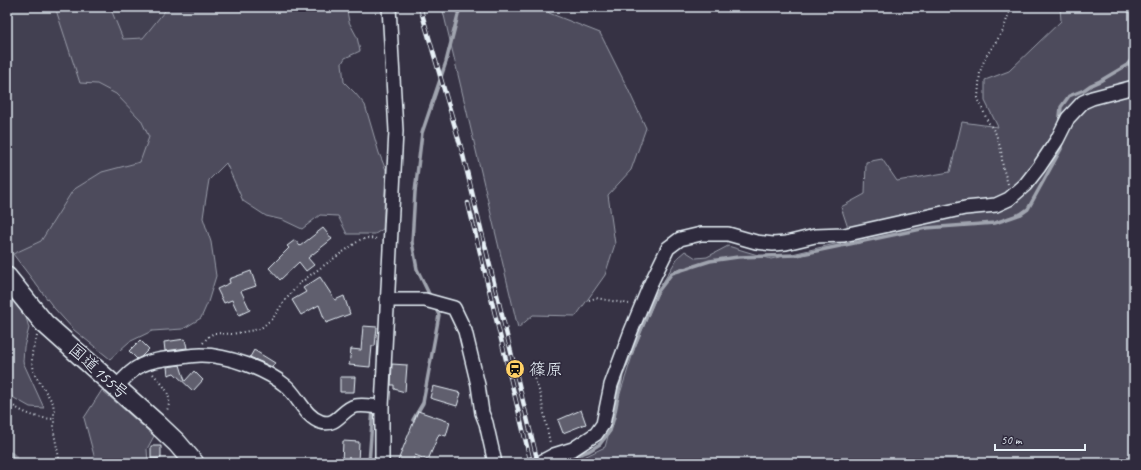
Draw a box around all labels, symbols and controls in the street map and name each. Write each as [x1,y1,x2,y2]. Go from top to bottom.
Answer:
street label: 国道155号 [64,339,133,404]
station icon: 篠原 [504,358,526,380]
place label: 篠原 [529,359,563,380]
scale bar [995,426,1085,452]
text: 50 m [1001,432,1023,448]

